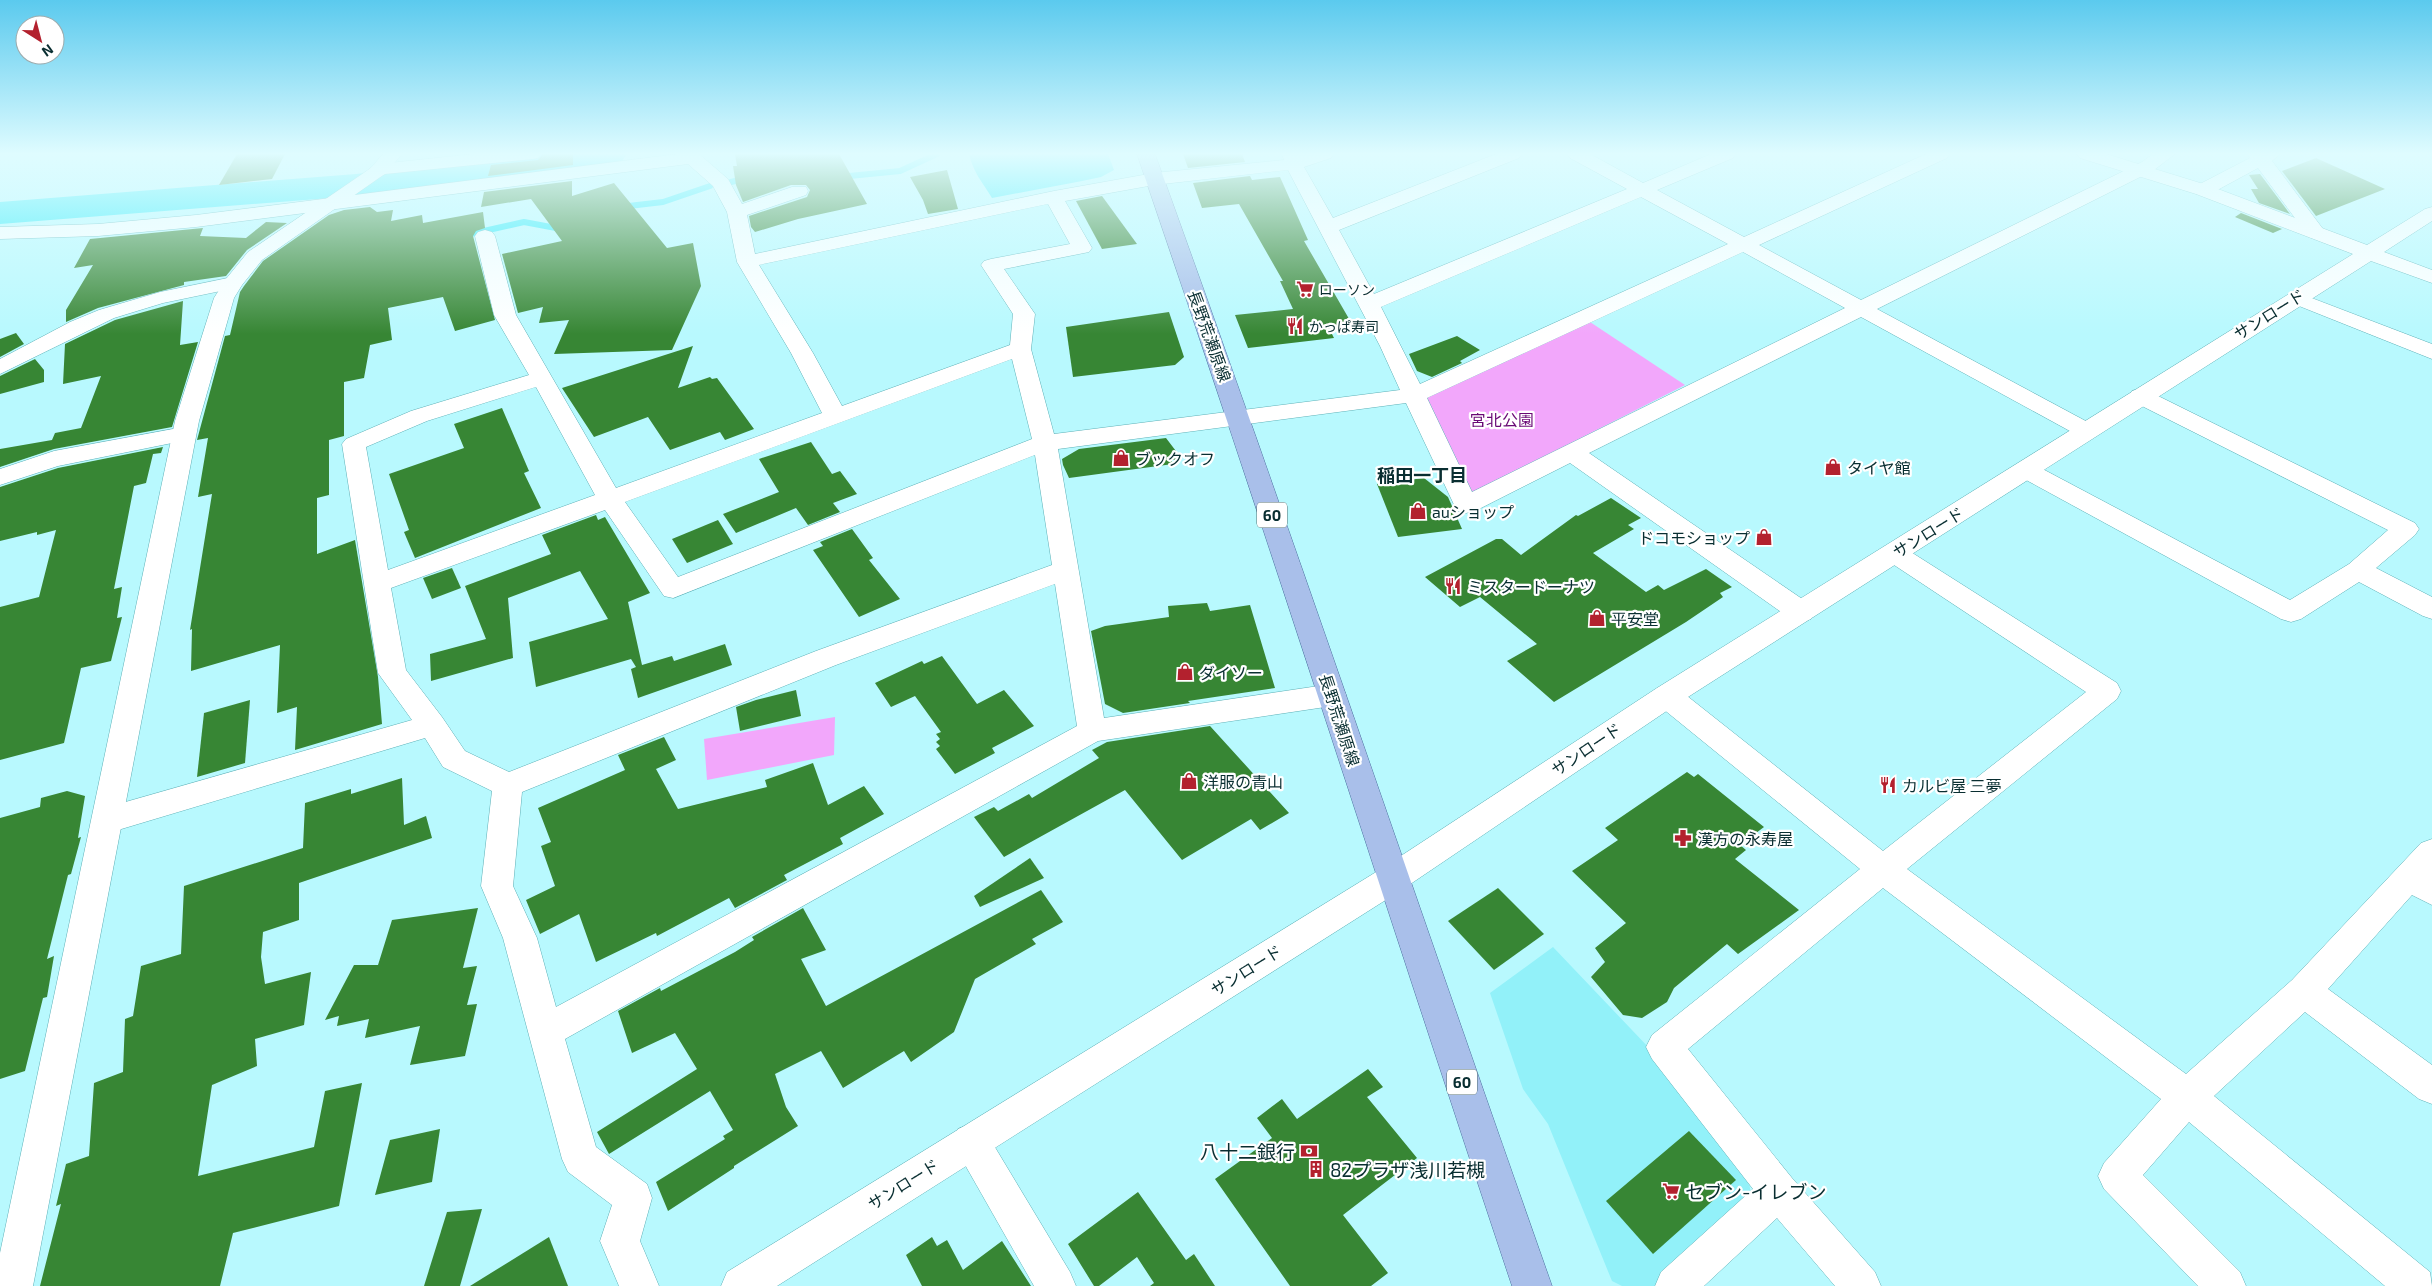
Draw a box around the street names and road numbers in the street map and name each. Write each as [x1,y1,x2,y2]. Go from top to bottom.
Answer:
street label: サンロード [2230,285,2308,343]
street label: 長野荒瀬原線 [1185,288,1235,384]
road number: 60 [1257,502,1287,528]
street label: サンロード [1889,503,1967,561]
street label: 長野荒瀬原線 [1316,671,1364,769]
street label: サンロード [1548,719,1624,779]
street label: サンロード [1207,941,1285,999]
road number: 60 [1447,1070,1477,1094]
street label: サンロード [864,1155,942,1213]

